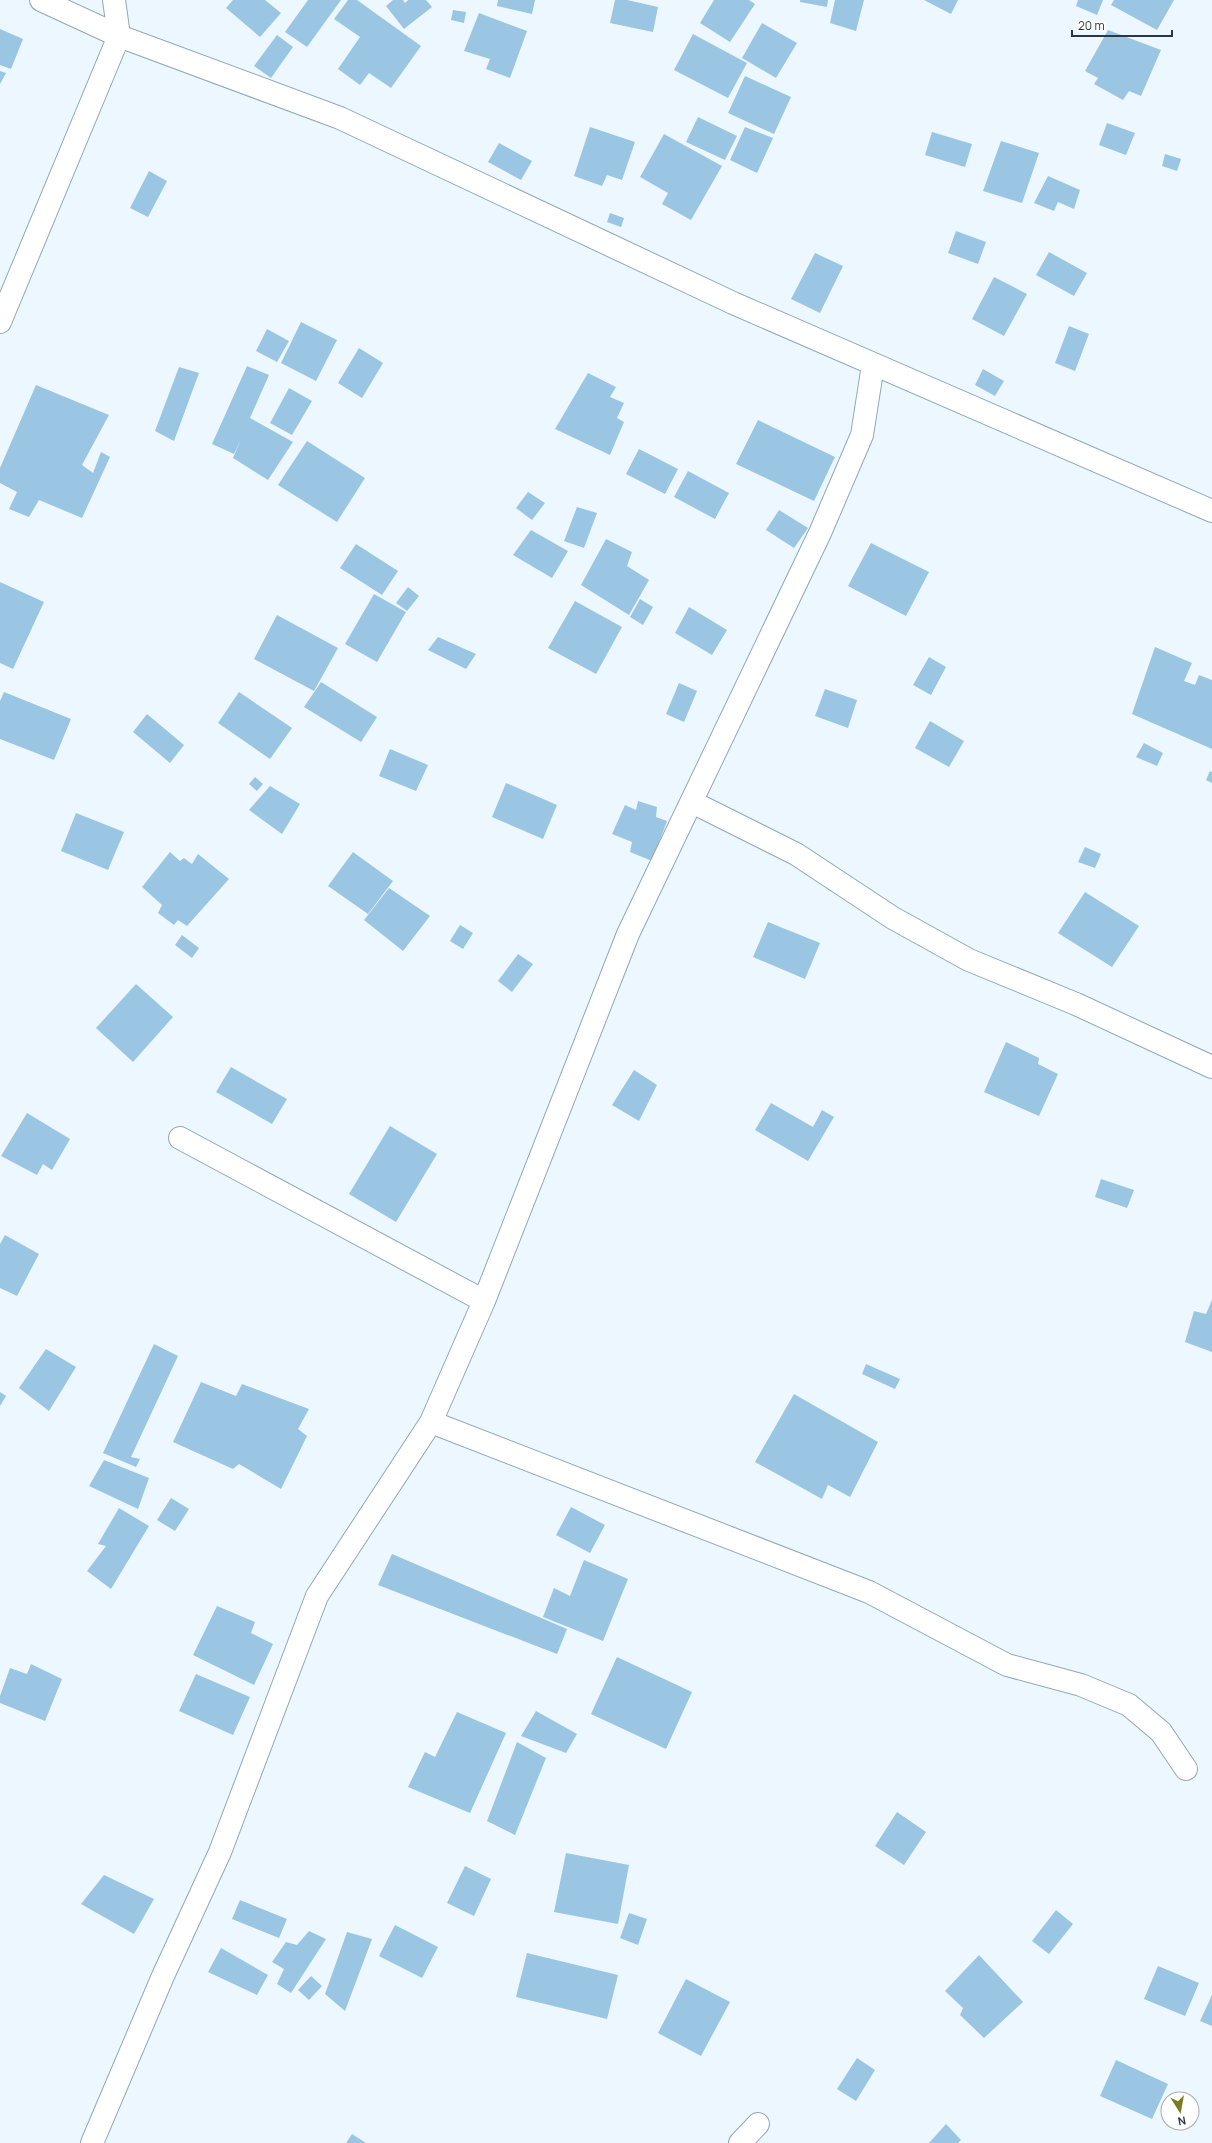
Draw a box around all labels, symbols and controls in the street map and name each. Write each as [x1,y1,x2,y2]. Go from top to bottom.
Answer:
scale bar [1072,12,1172,38]
text: 20 m [1078,17,1105,34]
north arrow [1160,2091,1200,2131]
text: N [1177,2113,1187,2129]

